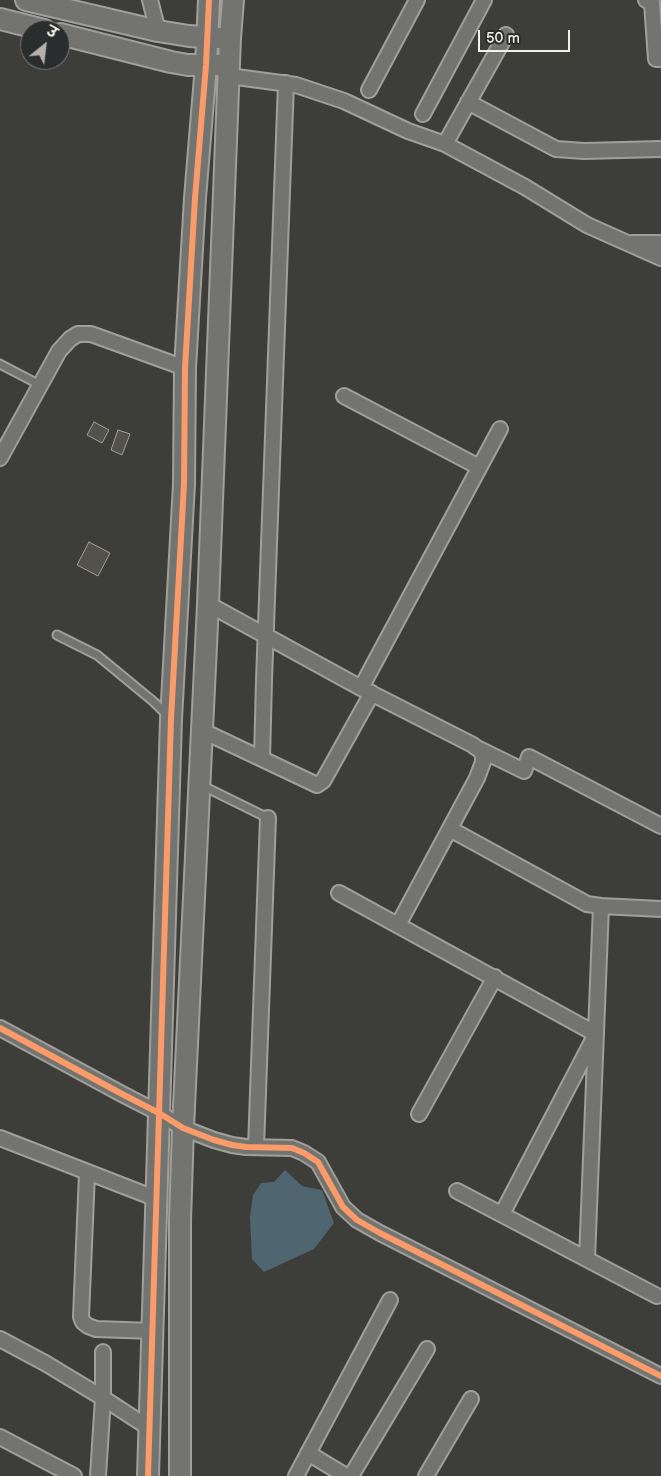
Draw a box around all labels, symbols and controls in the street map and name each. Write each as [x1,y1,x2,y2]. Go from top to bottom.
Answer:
north arrow [20,20,70,70]
scale bar [481,20,574,52]
text: उ [44,23,60,42]
text: 50 m [486,29,520,48]

